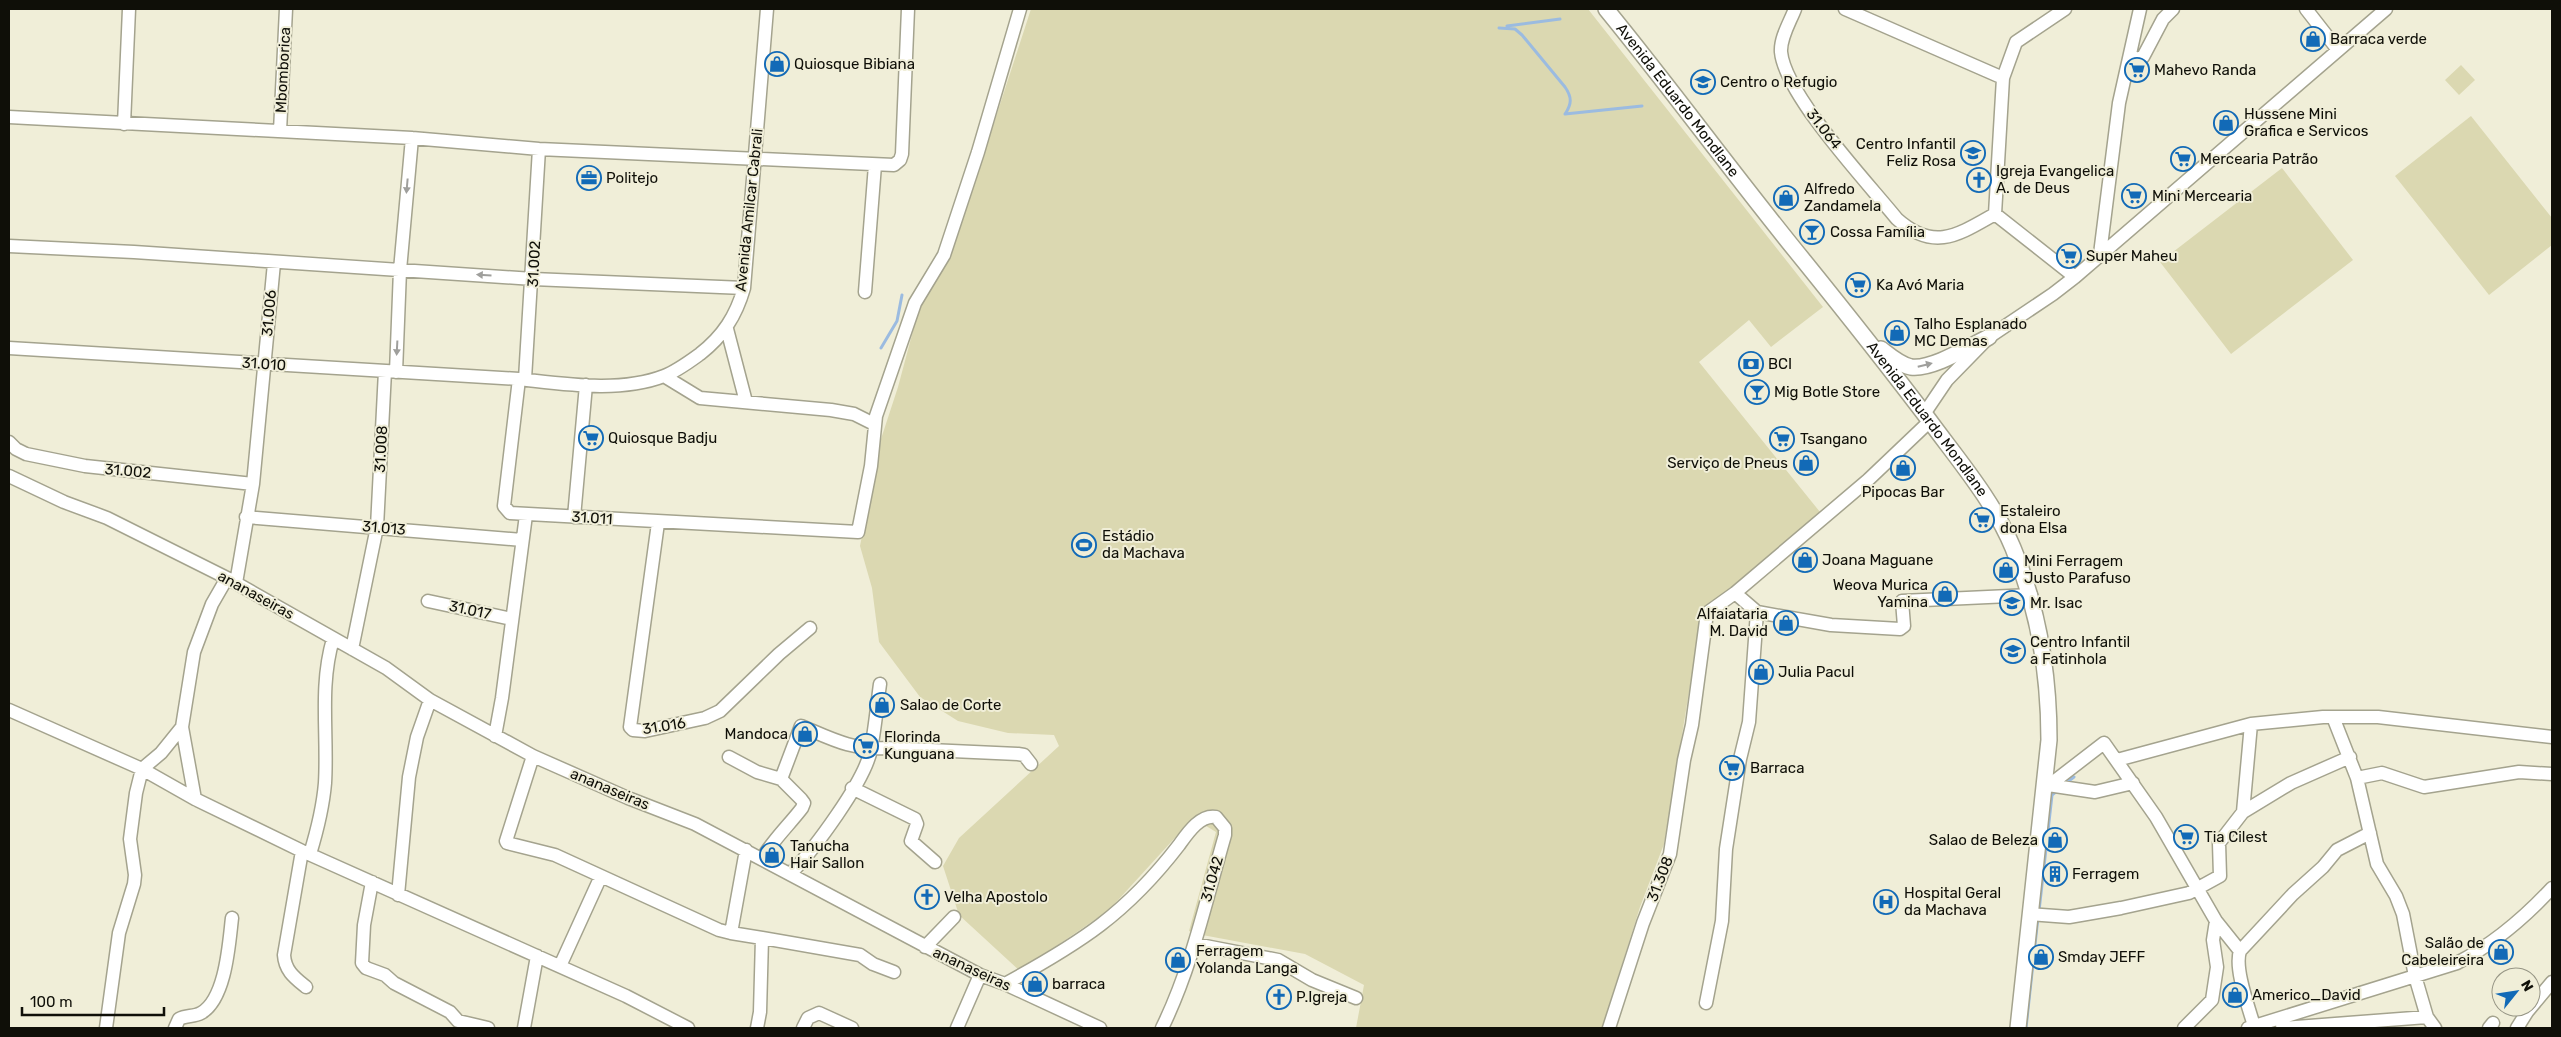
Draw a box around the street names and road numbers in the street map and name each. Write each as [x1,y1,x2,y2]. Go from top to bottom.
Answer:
street label: Avenida Eduardo Mondlane [1612,20,1743,181]
street label: Mbomborica [272,26,294,114]
street label: 31.064 [1803,105,1845,153]
street label: Avenida Amilcar Cabrali [731,128,767,292]
street label: 31.002 [524,240,544,288]
street label: 31.006 [258,289,280,337]
street label: Avenida Eduardo Mondlane [1863,338,1992,500]
street label: 31.010 [241,353,287,375]
street label: 31.008 [371,425,391,473]
street label: 31.002 [104,460,152,482]
street label: 31.011 [571,508,613,528]
street label: 31.013 [361,517,407,539]
street label: ananaseiras [215,567,297,623]
street label: 31.017 [447,597,493,623]
street label: 31.016 [641,714,687,738]
street label: ananaseiras [568,764,653,814]
street label: 31.042 [1197,854,1227,904]
street label: 31.308 [1643,854,1677,904]
street label: ananaseiras [930,943,1014,995]

